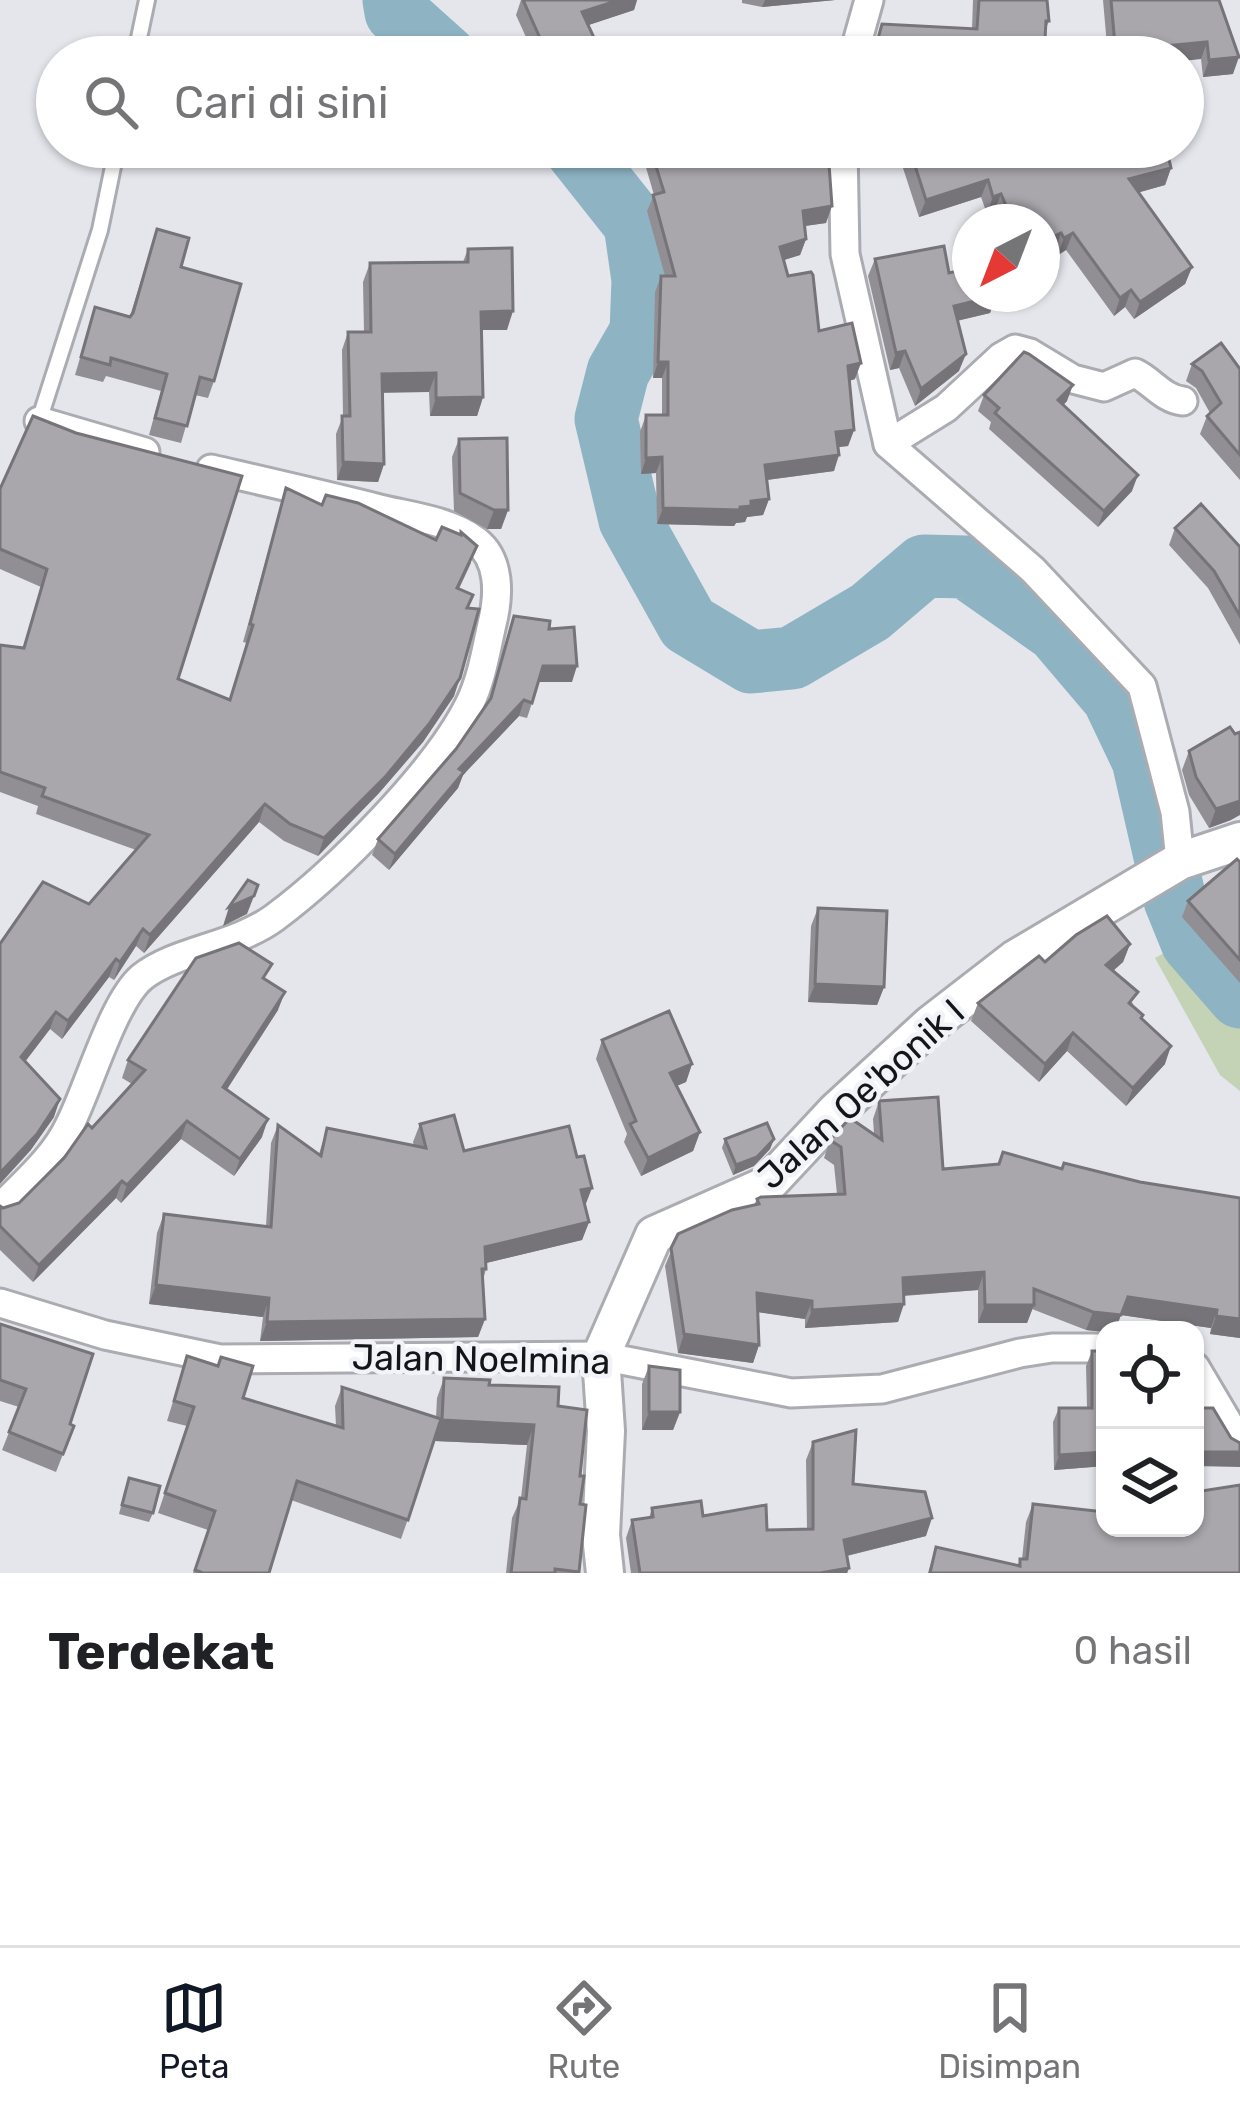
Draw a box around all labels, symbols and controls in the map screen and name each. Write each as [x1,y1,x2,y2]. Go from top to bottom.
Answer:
search box [36,36,1204,168]
icon: search [78,69,144,135]
text: Cari di sini [174,76,389,129]
north arrow [952,204,1060,312]
street label: Jalan Oe'bonik I [749,990,973,1198]
map controls [1096,1321,1204,1537]
button: locate [1096,1321,1204,1429]
street label: Jalan Noelmina [351,1335,611,1383]
button: layers [1096,1429,1204,1537]
text: Terdekat [48,1621,274,1682]
text: 0 hasil [1074,1628,1192,1674]
tab: Peta [159,1975,229,2086]
tab: Rute [547,1975,620,2086]
tab: Disimpan [938,1975,1081,2086]

